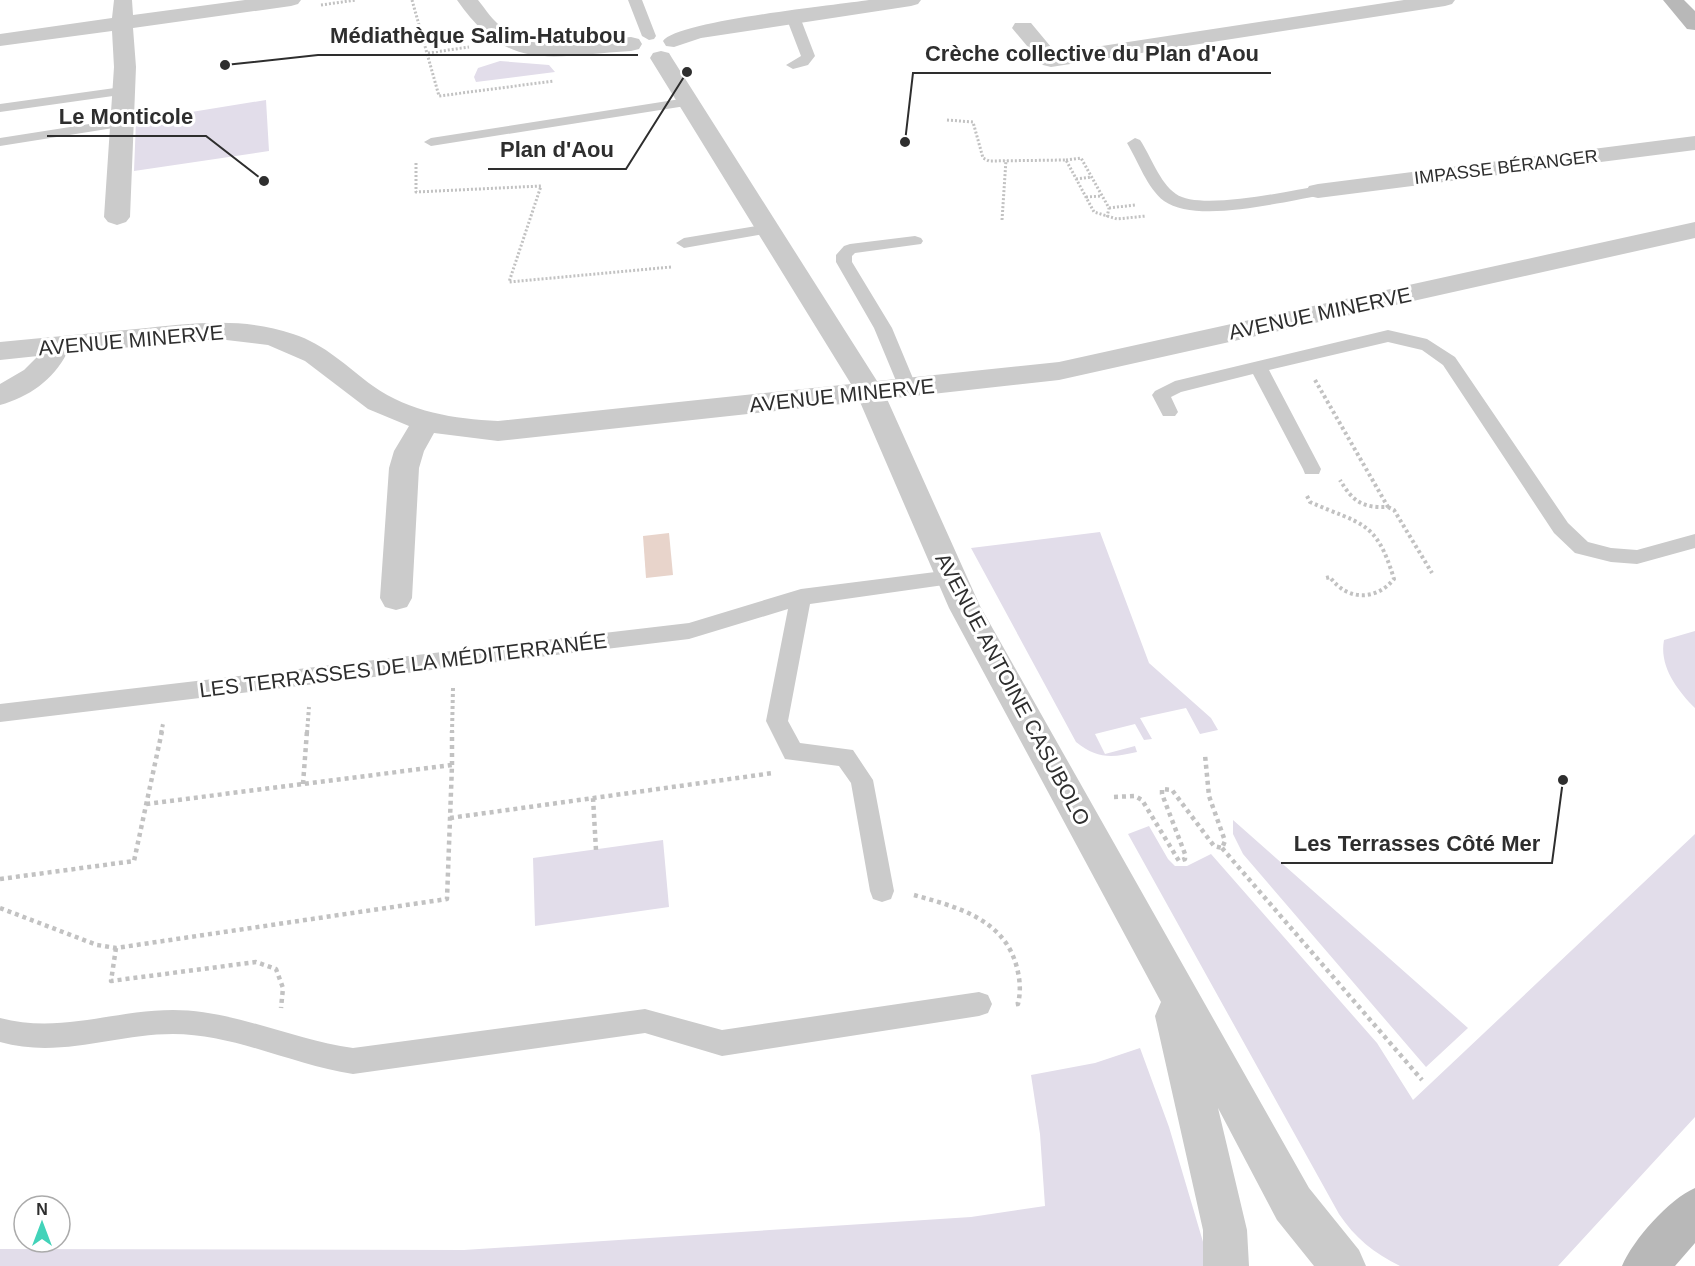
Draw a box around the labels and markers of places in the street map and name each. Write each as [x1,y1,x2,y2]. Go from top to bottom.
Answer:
callout: Médiathèque Salim-Hatubou [318,15,638,55]
callout: Crèche collective du Plan d'Aou [913,33,1271,73]
callout: Le Monticole [47,96,206,136]
callout: Plan d'Aou [488,129,626,169]
callout: Les Terrasses Côté Mer [1281,823,1552,863]

